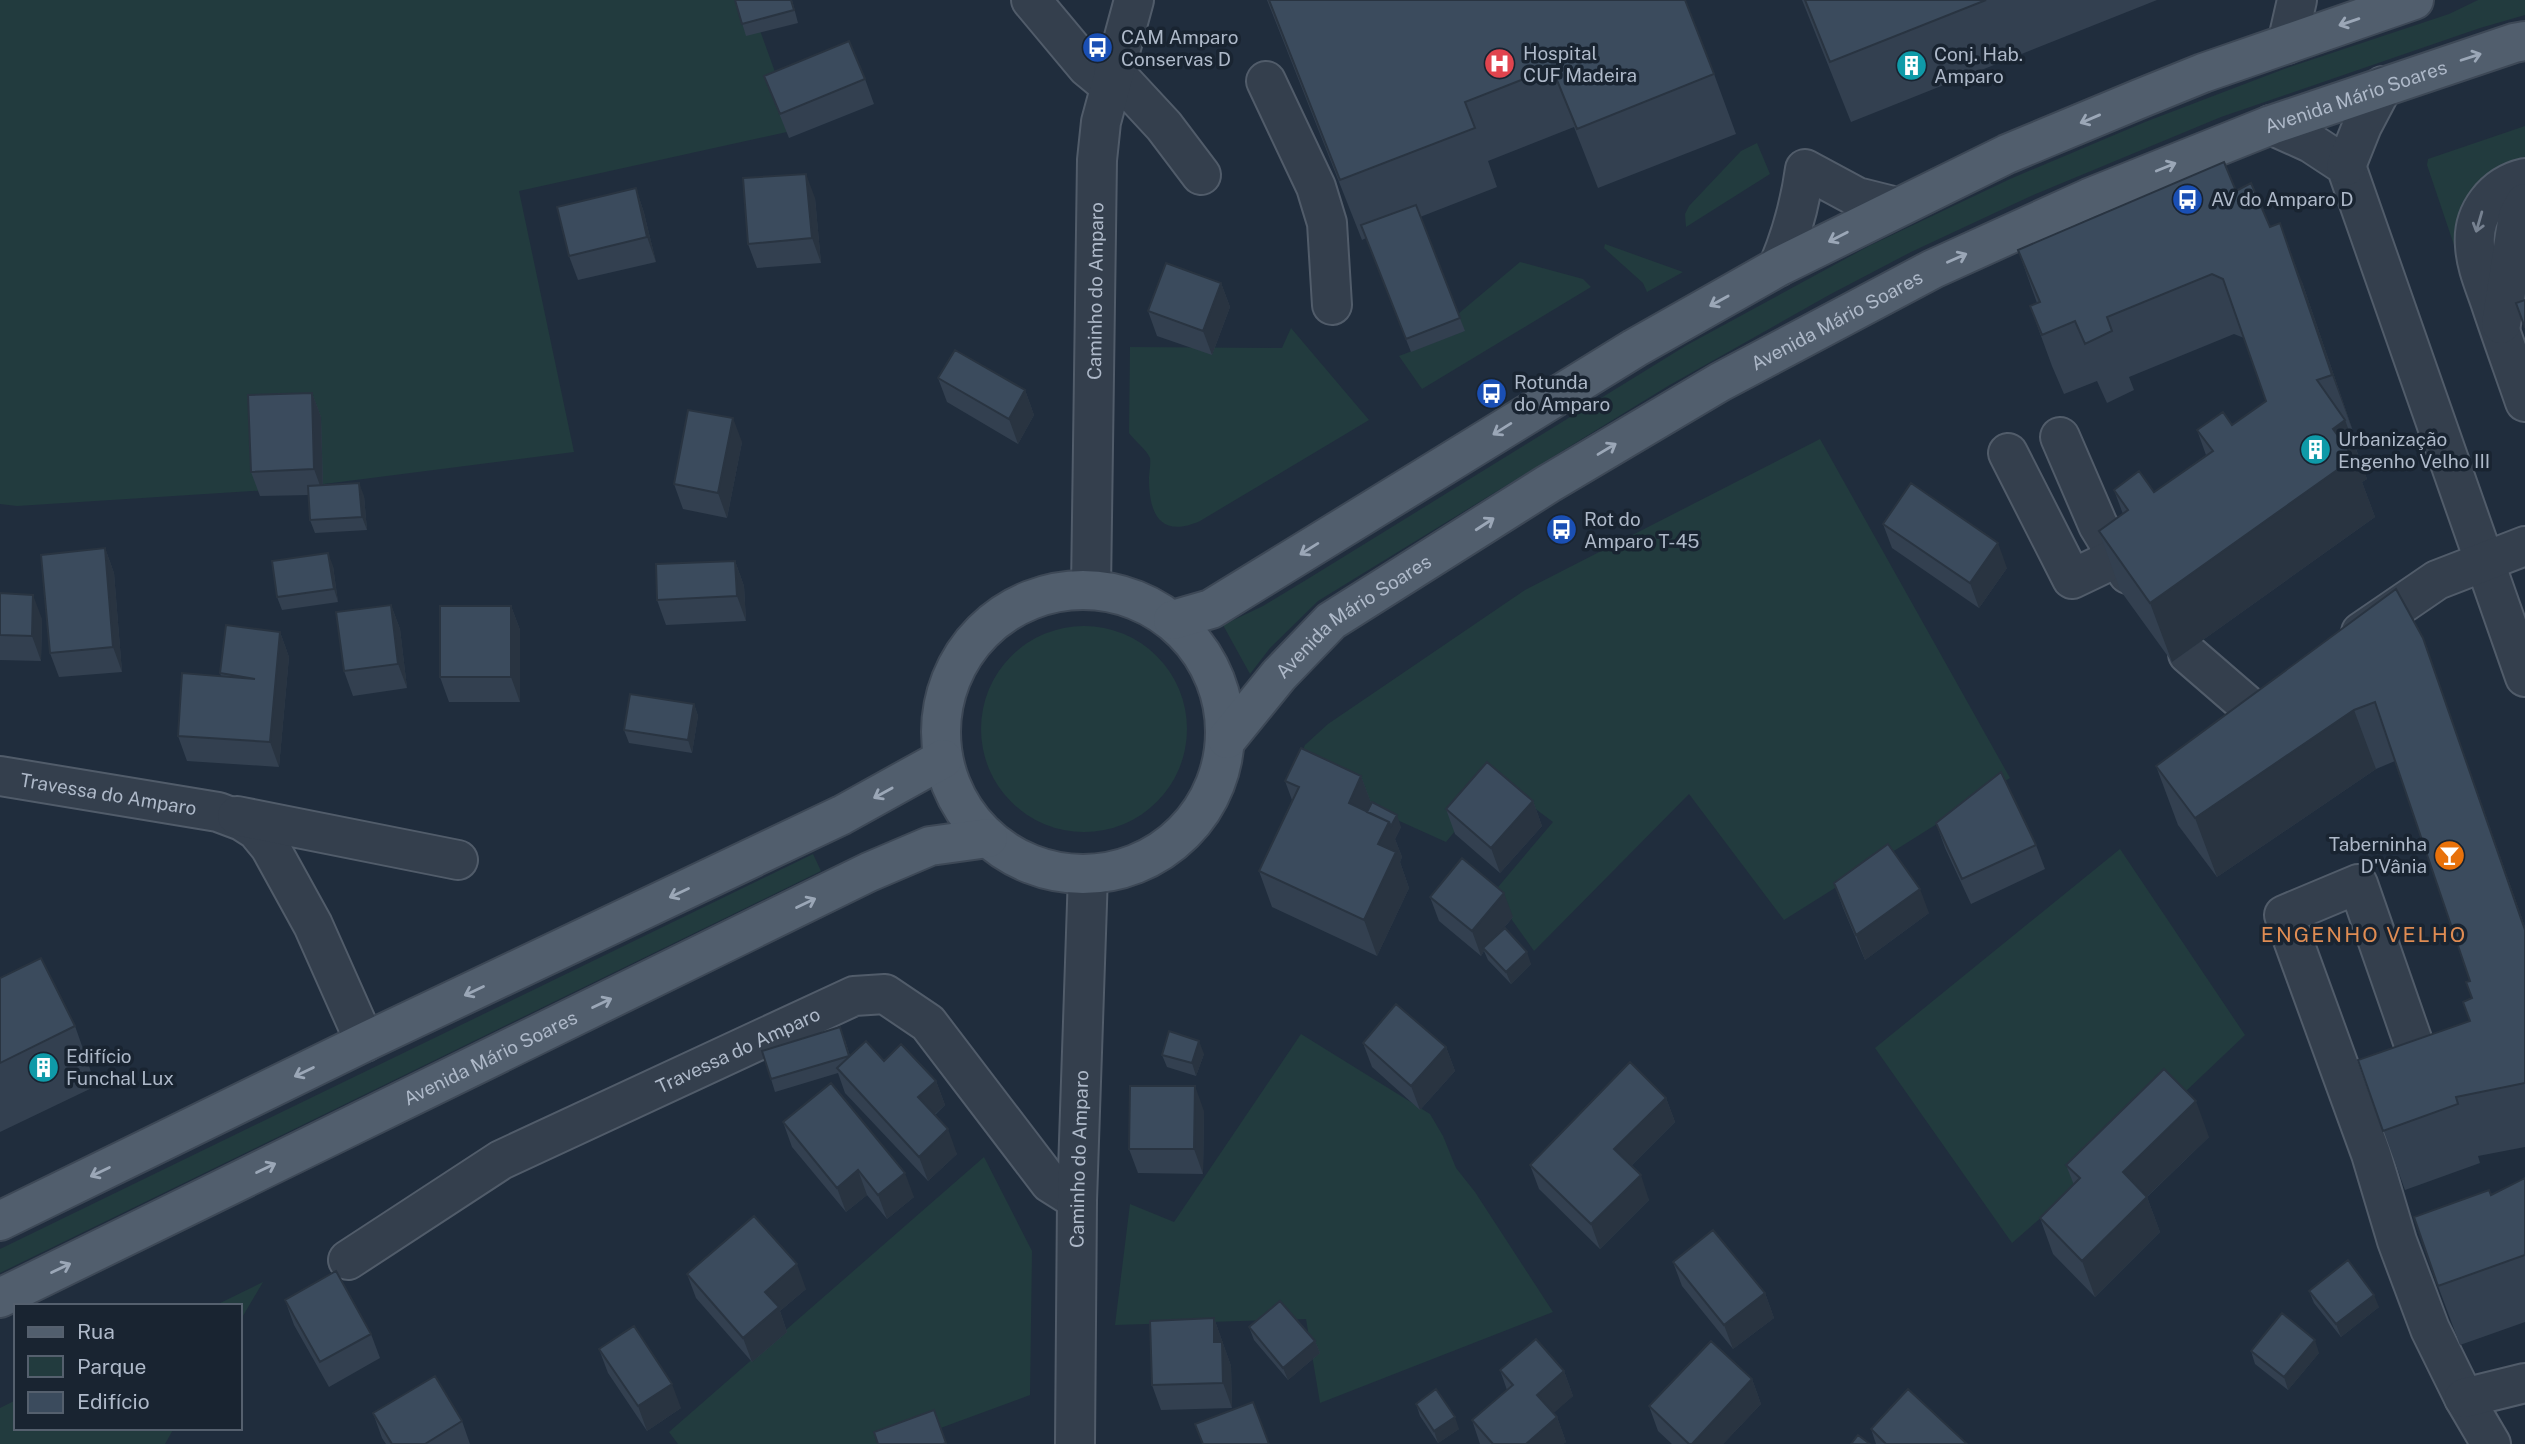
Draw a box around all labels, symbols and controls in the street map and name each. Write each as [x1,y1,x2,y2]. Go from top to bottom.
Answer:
one-way arrow [2339,17,2361,30]
place label: CAM Amparo Conservas D [1121,26,1238,70]
bus stop icon: CAM Amparo Conservas D [1081,31,1115,65]
place label: Hospital CUF Madeira [1523,42,1637,86]
place label: Conj. Hab. Amparo [1934,43,2023,87]
hospital icon: Hospital CUF Madeira [1483,47,1517,81]
building icon: Conj. Hab. Amparo [1894,48,1928,82]
one-way arrow [2460,50,2482,62]
street label: Avenida Mário Soares [2262,55,2450,137]
one-way arrow [2080,113,2102,126]
one-way arrow [2154,159,2176,172]
bus stop icon: AV do Amparo D [2171,182,2205,216]
place label: AV do Amparo D [2211,188,2353,210]
street label: Caminho do Amparo [1083,202,1107,380]
one-way arrow [2472,211,2485,233]
one-way arrow [1828,230,1849,244]
one-way arrow [1946,251,1967,264]
street label: Avenida Mário Soares [1747,266,1926,375]
one-way arrow [1709,295,1730,308]
place label: Rotunda do Amparo [1514,371,1610,415]
bus stop icon: Rotunda do Amparo [1474,376,1508,410]
one-way arrow [1493,423,1513,437]
place label: Urbanização Engenho Velho III [2338,428,2490,472]
building icon: Urbanização Engenho Velho III [2298,433,2332,467]
one-way arrow [1596,441,1616,455]
place label: Rot do Amparo T-45 [1584,508,1699,552]
bus stop icon: Rot do Amparo T-45 [1544,513,1578,547]
one-way arrow [1475,517,1494,531]
one-way arrow [1300,543,1320,557]
street label: Avenida Mário Soares [1271,550,1435,683]
street label: Travessa do Amparo [19,769,198,819]
one-way arrow [873,787,894,800]
place label: Taberninha D'Vânia [2329,833,2427,877]
bar icon: Taberninha D'Vânia [2433,838,2467,872]
one-way arrow [669,887,690,900]
one-way arrow [795,895,816,909]
district label: ENGENHO VELHO [2261,922,2467,947]
one-way arrow [463,985,485,998]
one-way arrow [591,996,612,1009]
street label: Travessa do Amparo [652,1002,823,1098]
street label: Avenida Mário Soares [400,1006,581,1110]
place label: Edifício Funchal Lux [66,1045,174,1089]
building icon: Edifício Funchal Lux [26,1050,60,1084]
one-way arrow [294,1066,315,1080]
street label: Caminho do Amparo [1066,1070,1092,1248]
one-way arrow [255,1161,276,1174]
one-way arrow [90,1166,111,1180]
one-way arrow [50,1261,71,1275]
legend [14,1304,242,1430]
text: Rua [77,1319,115,1344]
text: Parque [77,1354,146,1379]
text: Edifício [77,1389,150,1414]

